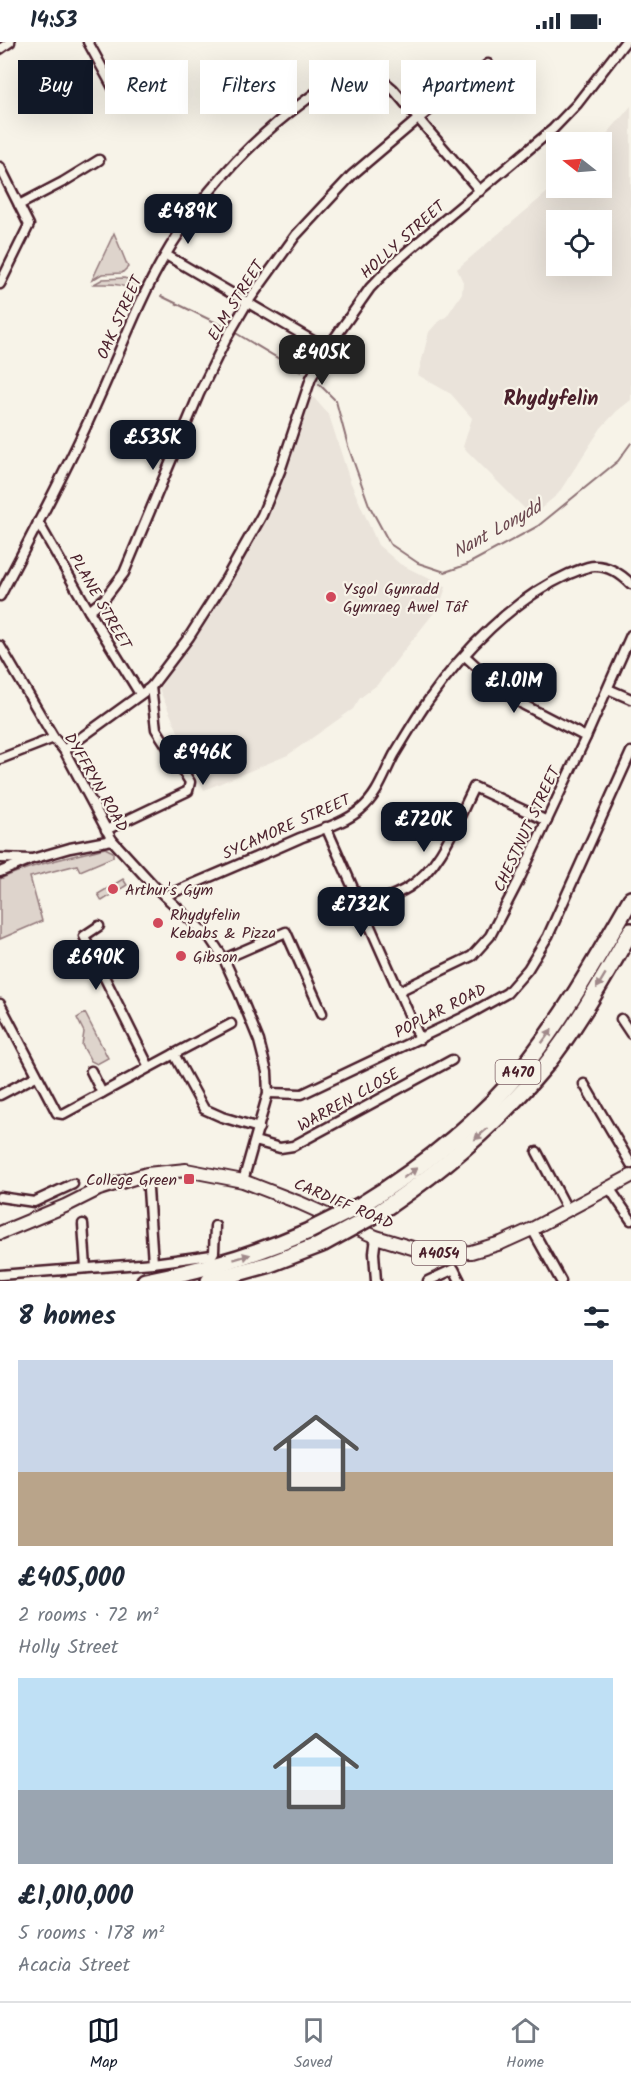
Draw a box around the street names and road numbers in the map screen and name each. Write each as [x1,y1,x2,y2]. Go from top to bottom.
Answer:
street label: HOLLY STREET [355,194,452,285]
street label: ELM STREET [202,254,272,346]
street label: OAK STREET [91,271,150,363]
street label: PLANE STREET [62,549,138,656]
street label: DYFFRYN ROAD [57,728,134,837]
street label: CHESTNUT STREET [487,762,568,896]
street label: SYCAMORE STREET [218,787,356,867]
street label: POPLAR ROAD [390,977,491,1045]
road number: A470 [496,1060,540,1084]
street label: WARREN CLOSE [293,1062,405,1139]
street label: CARDIFF ROAD [290,1172,397,1237]
road number: A4054 [412,1241,466,1265]

